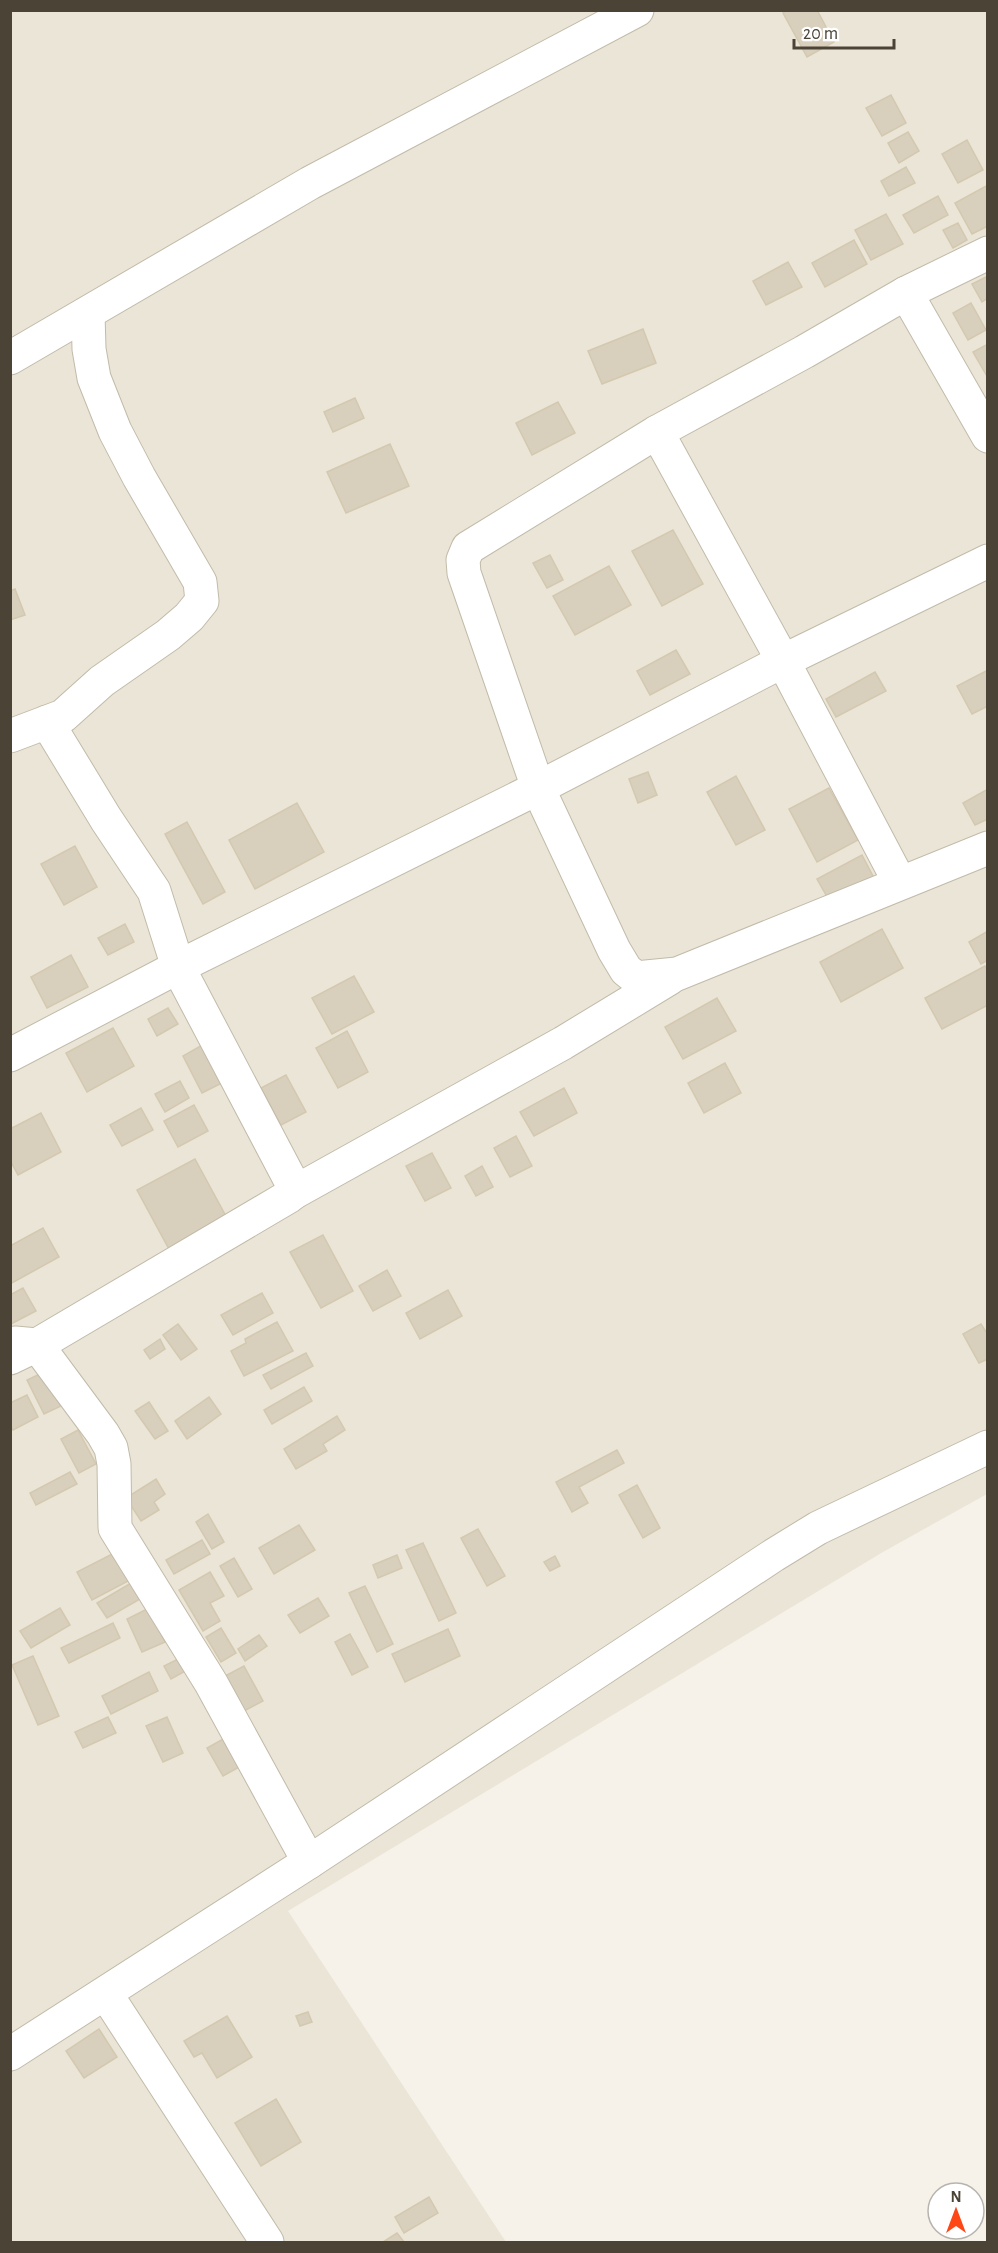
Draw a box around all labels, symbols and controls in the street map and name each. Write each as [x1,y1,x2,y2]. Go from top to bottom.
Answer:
scale bar [794,12,894,50]
text: 20 m [803,25,838,43]
north arrow [926,2181,986,2241]
text: N [950,2189,962,2205]

